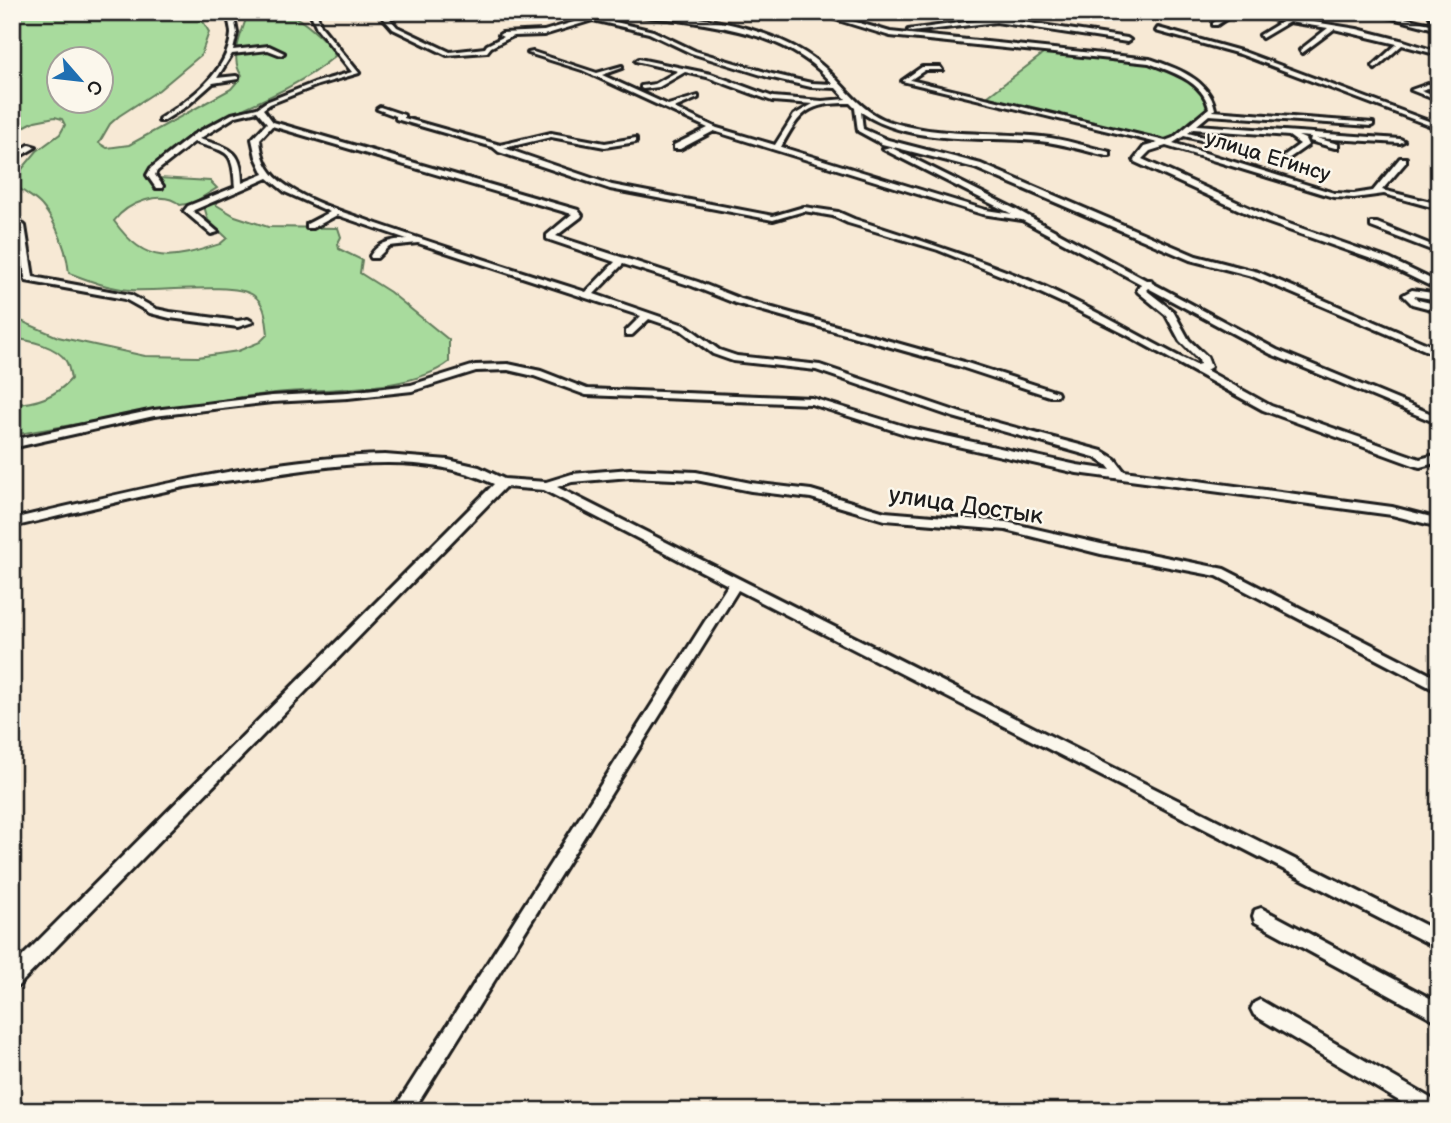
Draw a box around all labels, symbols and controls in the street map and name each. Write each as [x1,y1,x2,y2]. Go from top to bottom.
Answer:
north arrow [46,46,116,116]
text: С [80,76,107,99]
street label: улица Егинсу [1202,126,1334,187]
street label: улица Достык [887,480,1045,531]

